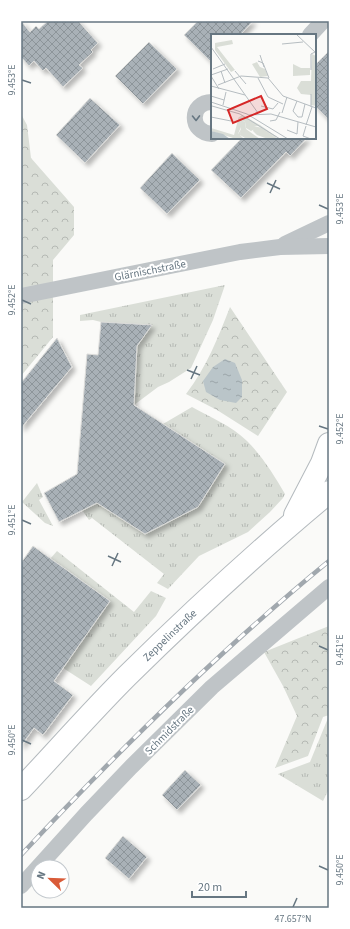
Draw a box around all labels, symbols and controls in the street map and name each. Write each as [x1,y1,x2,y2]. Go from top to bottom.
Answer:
inset map [211,34,316,139]
text: 9.453°E [5,65,19,95]
one-way arrow [192,115,200,121]
text: 9.453°E [333,194,347,224]
street label: Glärnischstraße [113,256,188,285]
text: 9.452°E [5,285,19,315]
text: 9.452°E [333,414,347,444]
text: 9.451°E [5,505,19,535]
street label: Zeppelinstraße [140,606,200,665]
text: 9.451°E [333,635,347,665]
street label: Schmidstraße [141,702,198,758]
text: 9.450°E [5,725,19,755]
text: 9.450°E [333,855,347,885]
north arrow [30,859,70,899]
text: N [33,869,50,882]
scale bar [192,873,246,899]
text: 20 m [198,879,222,896]
text: 47.657°N [274,912,312,926]

